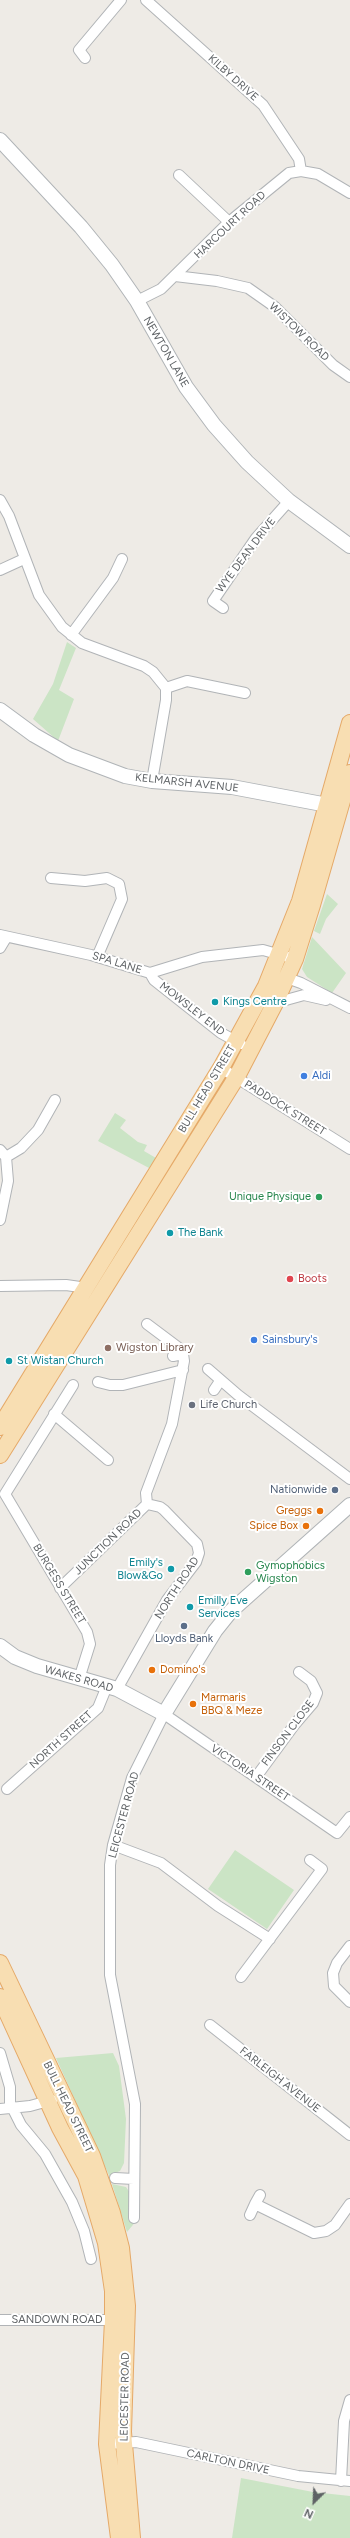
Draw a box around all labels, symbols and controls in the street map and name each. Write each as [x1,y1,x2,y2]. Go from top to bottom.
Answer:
street label: KILBY DRIVE [205,52,261,104]
street label: HARCOURT ROAD [192,188,268,262]
street label: WISTOW ROAD [266,300,332,364]
street label: NEWTON LANE [140,314,192,390]
street label: WYE DEAN DRIVE [213,515,279,595]
street label: KELMARSH AVENUE [134,771,240,795]
street label: SPA LANE [90,949,144,977]
street label: MOWSLEY END [157,979,227,1039]
place label: Kings Centre [223,995,287,1009]
marker: Kings Centre [210,997,220,1007]
street label: BULL HEAD STREET [176,1043,238,1135]
place label: Aldi [312,1069,331,1083]
marker: Aldi [299,1071,309,1081]
street label: PADDOCK STREET [242,1078,328,1138]
place label: Unique Physique [229,1190,311,1204]
marker: Unique Physique [314,1192,324,1202]
place label: The Bank [178,1226,223,1240]
marker: The Bank [165,1228,175,1238]
place label: Boots [298,1272,327,1286]
marker: Boots [285,1274,295,1284]
place label: Sainsbury's [262,1333,318,1347]
marker: Sainsbury's [249,1335,259,1345]
place label: Wigston Library [116,1341,194,1355]
marker: Wigston Library [103,1343,113,1353]
place label: St Wistan Church [17,1354,103,1368]
marker: St Wistan Church [4,1356,14,1366]
place label: Life Church [200,1398,257,1412]
marker: Life Church [187,1400,197,1410]
place label: Nationwide [270,1483,327,1497]
marker: Nationwide [330,1485,340,1495]
place label: Greggs [276,1504,312,1518]
street label: JUNCTION ROAD [71,1506,145,1578]
marker: Greggs [315,1506,325,1516]
place label: Spice Box [249,1519,298,1533]
marker: Spice Box [301,1521,311,1531]
street label: BURGESS STREET [30,1541,88,1627]
street label: NORTH ROAD [152,1554,202,1622]
place label: Emily's Blow&Go [117,1556,163,1582]
place label: Gymophobics Wigston [256,1559,325,1585]
marker: Emily's Blow&Go [166,1564,176,1574]
marker: Gymophobics Wigston [243,1567,253,1577]
place label: Emilly Eve Services [198,1594,248,1620]
marker: Emilly Eve Services [185,1602,195,1612]
marker: Lloyds Bank [179,1621,189,1631]
place label: Lloyds Bank [155,1632,213,1646]
street label: WAKES ROAD [43,1663,115,1695]
place label: Domino's [160,1663,206,1677]
marker: Domino's [147,1665,157,1675]
place label: Marmaris BBQ & Meze [201,1691,262,1717]
street label: FINSON CLOSE [259,1697,317,1769]
marker: Marmaris BBQ & Meze [188,1699,198,1709]
street label: NORTH STREET [27,1708,95,1772]
street label: VICTORIA STREET [208,1742,292,1804]
street label: LEICESTER ROAD [106,1770,142,1860]
street label: FARLEIGH AVENUE [237,2044,323,2116]
street label: BULL HEAD STREET [40,2059,96,2155]
street label: SANDOWN ROAD [12,2313,102,2327]
street label: LEICESTER ROAD [118,2352,132,2442]
street label: CARLTON DRIVE [185,2447,271,2477]
north arrow [294,2482,334,2522]
text: N [302,2506,315,2521]

